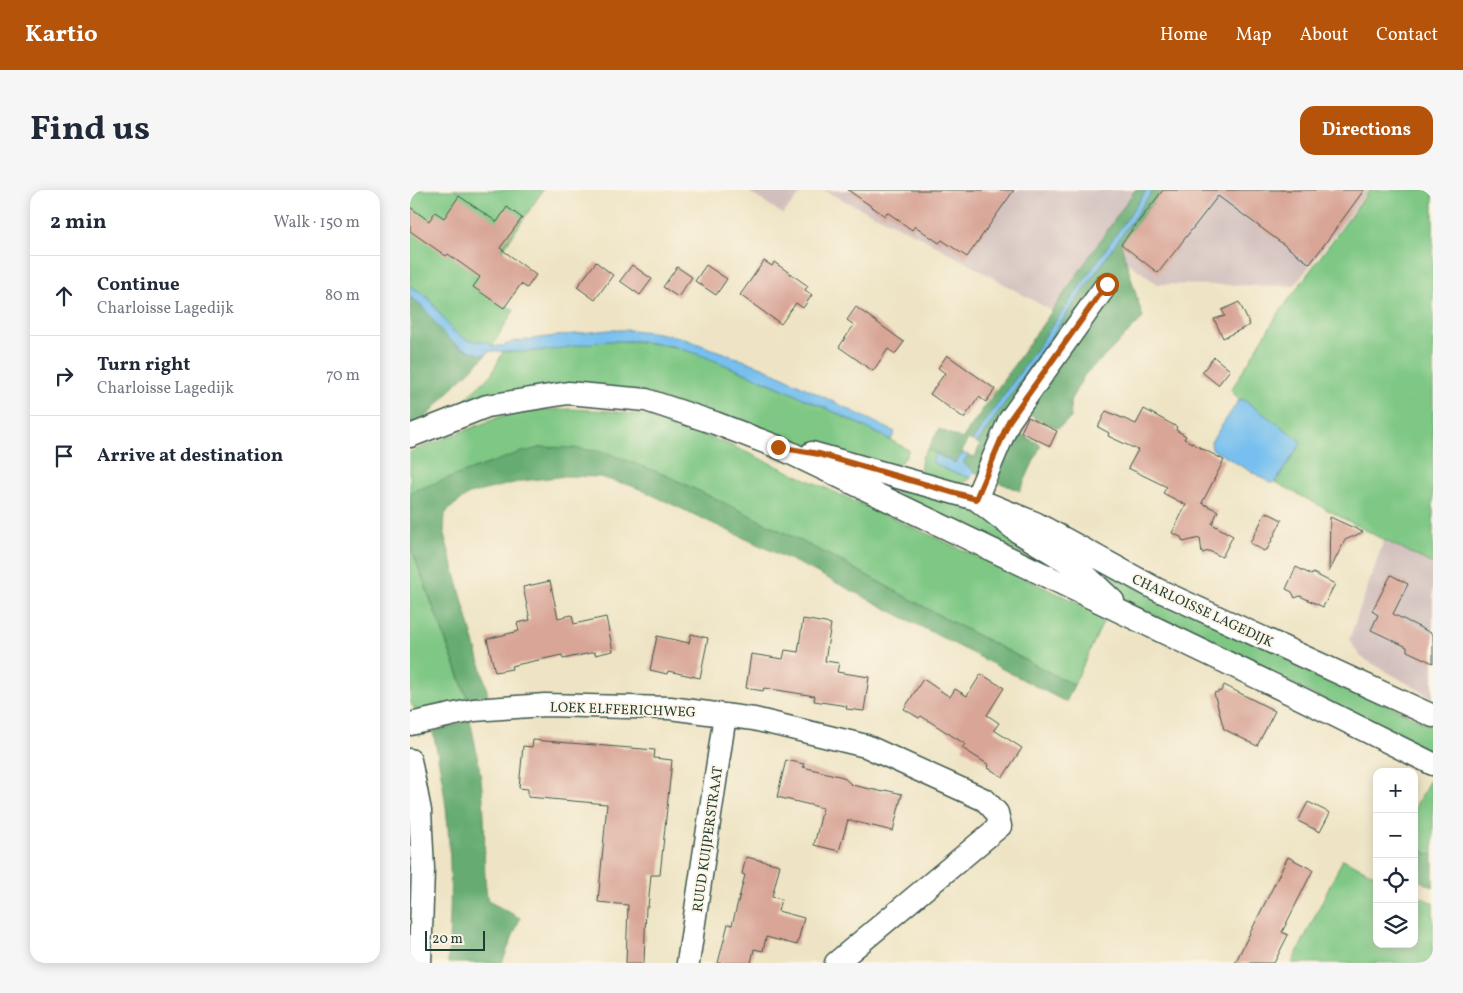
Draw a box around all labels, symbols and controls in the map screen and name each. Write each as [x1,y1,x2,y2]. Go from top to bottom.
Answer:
text: Kartio [25,18,98,52]
text: Home [1160,23,1208,48]
text: Map [1236,23,1272,48]
text: About [1300,23,1348,48]
text: Contact [1376,23,1438,48]
text: Find us [30,106,150,154]
button: Directions [1300,106,1433,155]
text: 2 min [50,208,107,237]
text: Walk · 150 m [274,212,360,234]
text: Continue [97,272,180,298]
route start [1096,273,1119,296]
icon: ahead [50,282,78,310]
text: 80 m [325,285,360,307]
text: Charloisse Lagedijk [97,298,234,320]
text: Turn right [97,352,190,378]
icon: right [50,362,78,390]
text: 70 m [326,365,360,387]
text: Charloisse Lagedijk [97,378,234,400]
route end [767,436,790,459]
icon: arrive [50,442,78,470]
text: Arrive at destination [97,443,283,469]
street label: CHARLOISSE LAGEDIJK [1128,570,1277,653]
street label: LOEK ELFFERICHWEG [550,698,696,723]
street label: RUUD KUIJPERSTRAAT [689,765,728,913]
map controls [1373,768,1418,948]
button: + [1373,768,1418,813]
button: − [1373,813,1418,858]
button: locate [1373,858,1418,903]
button: layers [1373,903,1418,948]
scale bar [425,928,485,951]
text: 20 m [432,930,463,949]

